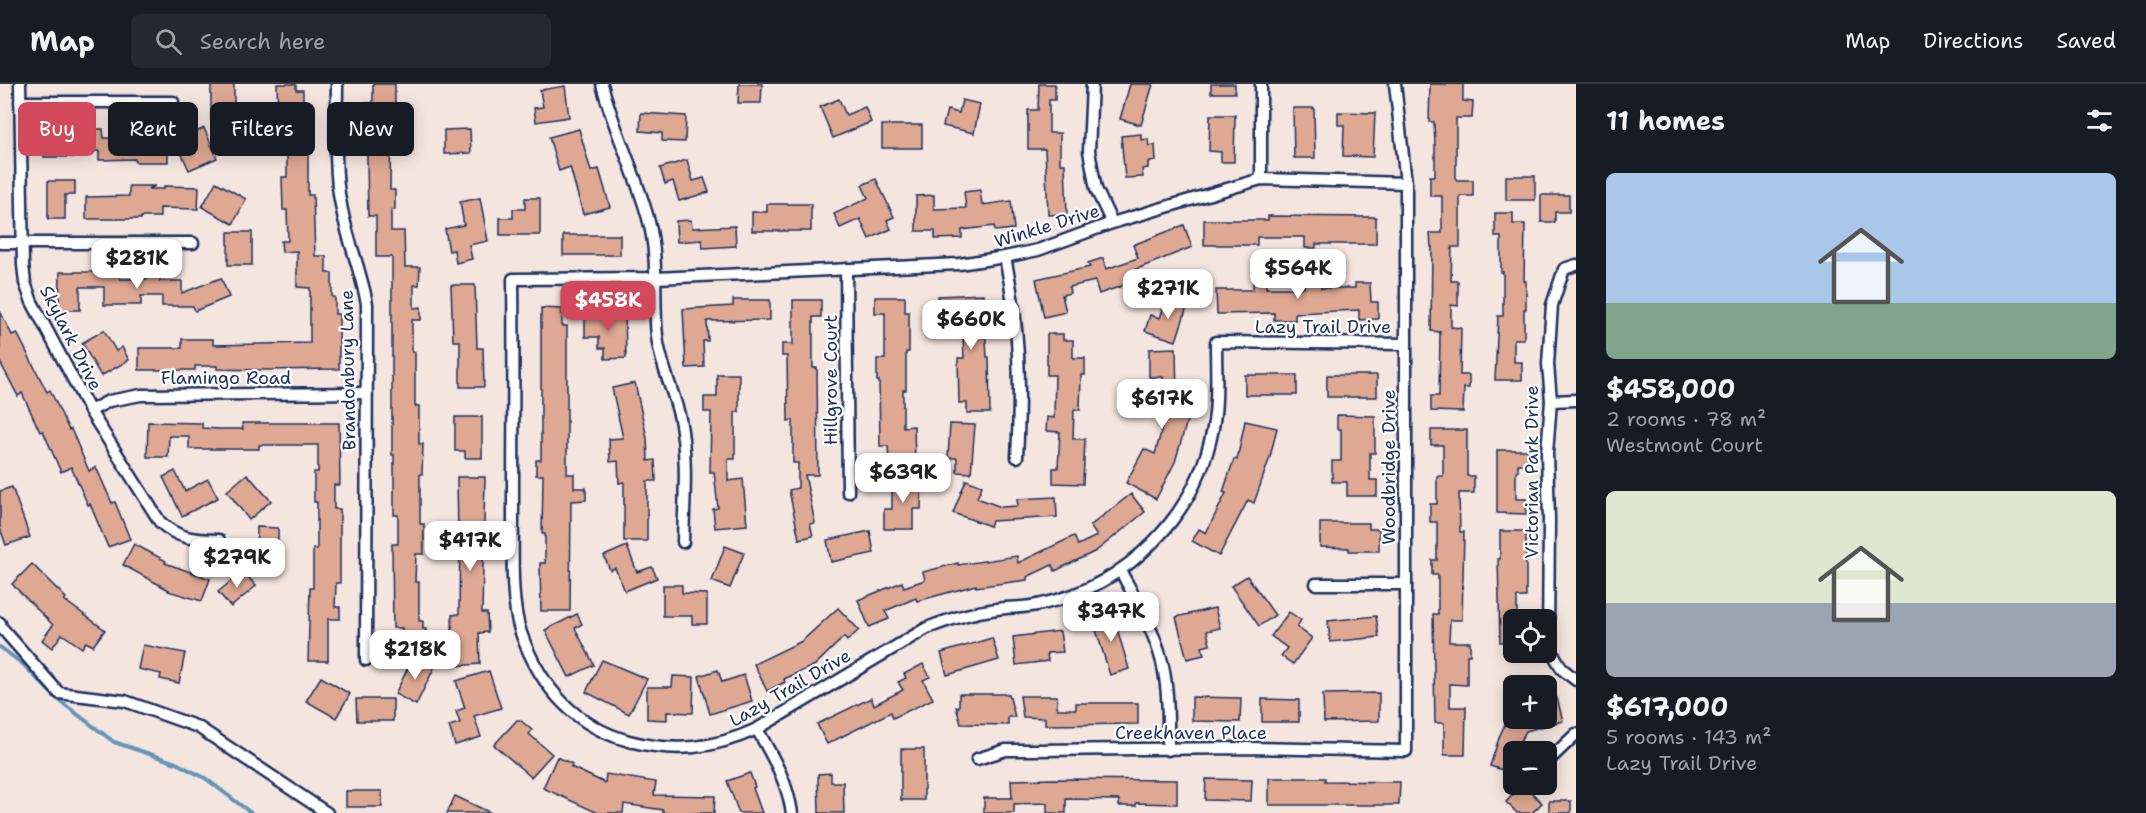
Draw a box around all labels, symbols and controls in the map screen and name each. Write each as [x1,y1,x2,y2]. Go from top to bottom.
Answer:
search box [131,14,551,68]
text: Map [30,22,95,60]
icon: search [152,25,185,58]
text: Search here [200,27,325,56]
text: Map [1845,27,1890,55]
text: Directions [1923,27,2023,55]
text: Saved [2056,27,2116,55]
chip: Buy [18,102,96,156]
chip: Rent [108,102,198,156]
chip: Filters [210,102,315,156]
chip: New [327,102,414,156]
text: 11 homes [1606,103,1725,138]
icon: filters [2083,104,2116,137]
street label: Winkle Drive [991,199,1103,253]
icon: home [1807,212,1915,320]
pin: $281K [95,239,179,290]
text: $281K [105,245,169,271]
pin: $564K [1256,249,1340,300]
text: $564K [1264,255,1332,281]
pin: $271K [1126,269,1210,320]
text: $271K [1137,275,1199,301]
street label: Skylark Drive [34,281,108,395]
pin: $458K [566,281,650,332]
text: $458K [574,287,642,313]
street label: Brandonbury Lane [335,290,361,450]
pin: $660K [929,300,1013,351]
text: $660K [936,306,1006,332]
street label: Hillgrove Court [819,315,843,445]
street label: Lazy Trail Drive [1255,315,1391,339]
street label: Flamingo Road [161,366,291,390]
text: $458,000 [1606,371,1736,406]
pin: $617K [1120,379,1204,430]
text: $617K [1131,385,1193,411]
street label: Victorian Park Drive [1520,385,1544,559]
street label: Woodbridge Drive [1377,389,1401,545]
text: 2 rooms · 78 m² [1606,406,1766,432]
text: Westmont Court [1606,432,1763,458]
pin: $639K [861,453,945,504]
text: $639K [869,459,937,485]
pin: $417K [428,521,512,572]
text: $417K [439,527,501,553]
icon: home [1807,530,1915,638]
pin: $279K [195,538,279,589]
text: $279K [203,544,271,570]
pin: $347K [1069,592,1153,643]
text: $347K [1077,598,1145,624]
map controls [1503,609,1557,795]
button: locate [1503,609,1557,663]
pin: $218K [373,630,457,681]
text: $218K [383,636,447,662]
street label: Lazy Trail Drive [725,644,855,732]
button: + [1503,675,1557,729]
text: $617,000 [1606,689,1728,724]
street label: Creekhaven Place [1115,721,1267,745]
text: 5 rooms · 143 m² [1606,724,1771,750]
button: − [1503,741,1557,795]
text: Lazy Trail Drive [1606,750,1757,776]

